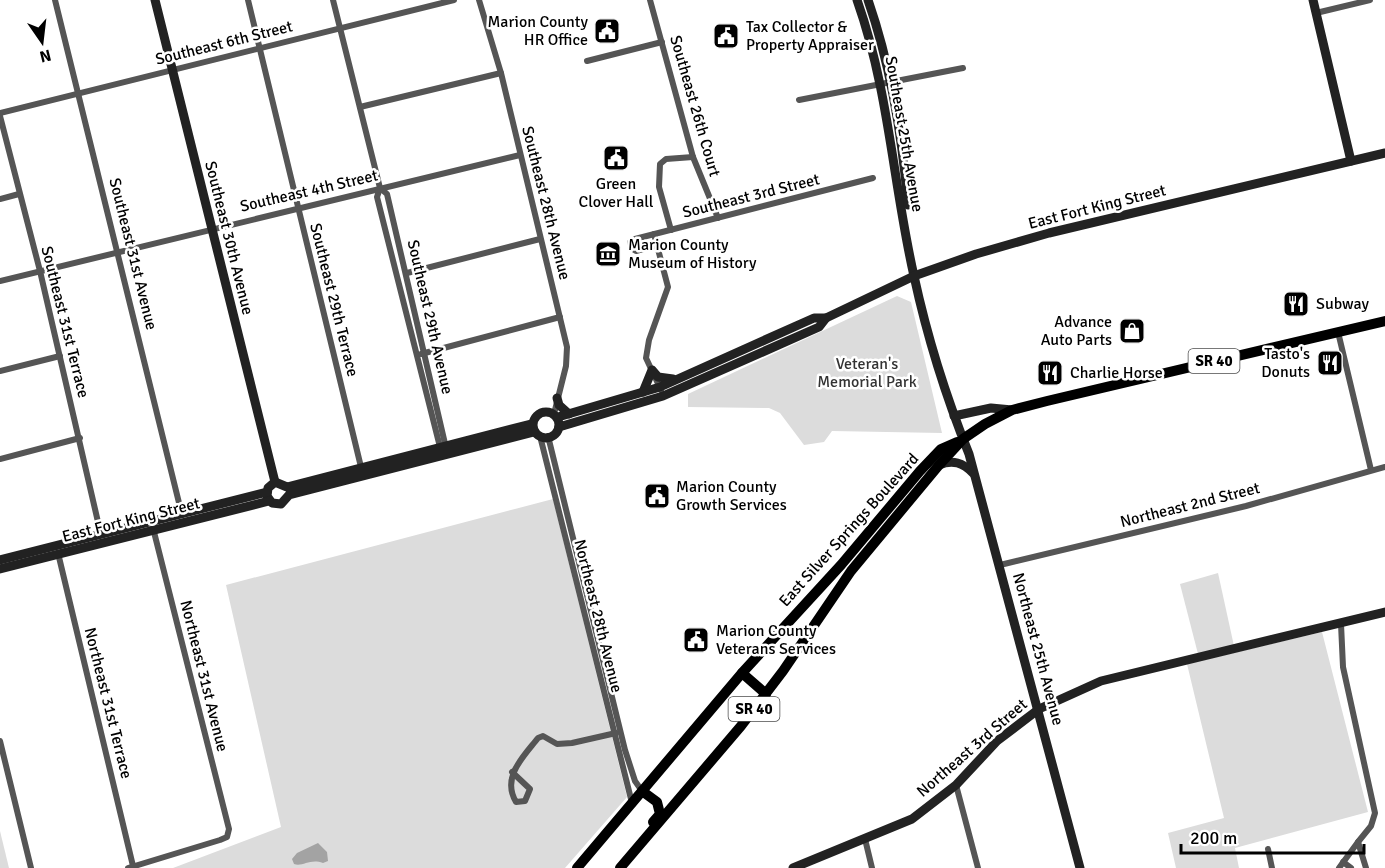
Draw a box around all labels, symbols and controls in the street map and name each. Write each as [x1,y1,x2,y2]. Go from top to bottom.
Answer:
north arrow [12,12,72,72]
place label: Marion County HR Office [487,12,589,50]
street label: Southeast 6th Street [153,16,295,70]
public building icon: Marion County HR Office [592,16,622,46]
place label: Tax Collector & Property Appraiser [746,17,874,55]
public building icon: Tax Collector & Property Appraiser [711,21,741,51]
street label: Southeast 26th Court [665,33,725,179]
text: N [38,45,53,67]
street label: Southeast 25th Avenue [880,55,928,213]
street label: Southeast 28th Avenue [517,124,575,282]
public building icon: Green Clover Hall [601,143,631,173]
street label: Southeast 30th Avenue [200,159,258,317]
street label: Southeast 4th Street [238,165,380,217]
street label: Southeast 3rd Street [680,169,822,223]
place label: Green Clover Hall [579,174,654,212]
street label: Southeast 31st Avenue [104,176,162,332]
street label: East Fort King Street [1026,180,1168,234]
street label: Southeast 29th Terrace [305,221,363,379]
place label: Marion County Museum of History [628,235,757,273]
street label: Southeast 29th Avenue [403,238,457,396]
museum icon: Marion County Museum of History [593,239,623,269]
street label: Southeast 31st Terrace [36,244,94,400]
restaurant icon: Subway [1281,289,1311,319]
place label: Subway [1316,294,1369,314]
place label: Advance Auto Parts [1041,312,1112,350]
shop icon: Advance Auto Parts [1117,316,1147,346]
place label: Tasto's Donuts [1261,344,1310,382]
restaurant icon: Tasto's Donuts [1315,348,1345,378]
road number: SR 40 [1188,349,1240,373]
park label: Veteran's Memorial Park [817,354,917,392]
restaurant icon: Charlie Horse [1035,358,1065,388]
place label: Charlie Horse [1070,363,1163,383]
street label: East Silver Springs Boulevard [775,449,923,611]
place label: Marion County Growth Services [676,477,787,515]
street label: Northeast 2nd Street [1118,478,1262,532]
public building icon: Marion County Growth Services [642,481,672,511]
street label: East Fort King Street [60,493,202,547]
street label: Northeast 28th Avenue [569,537,627,695]
street label: Northeast 25th Avenue [1008,571,1068,727]
street label: Northeast 31st Avenue [175,598,233,754]
place label: Marion County Veterans Services [716,621,836,659]
street label: Northeast 31st Terrace [80,625,136,781]
public building icon: Marion County Veterans Services [681,625,711,655]
street label: Northeast 3rd Street [913,694,1032,801]
road number: SR 40 [728,697,780,721]
scale bar [1181,817,1364,855]
text: 200 m [1190,827,1237,849]

